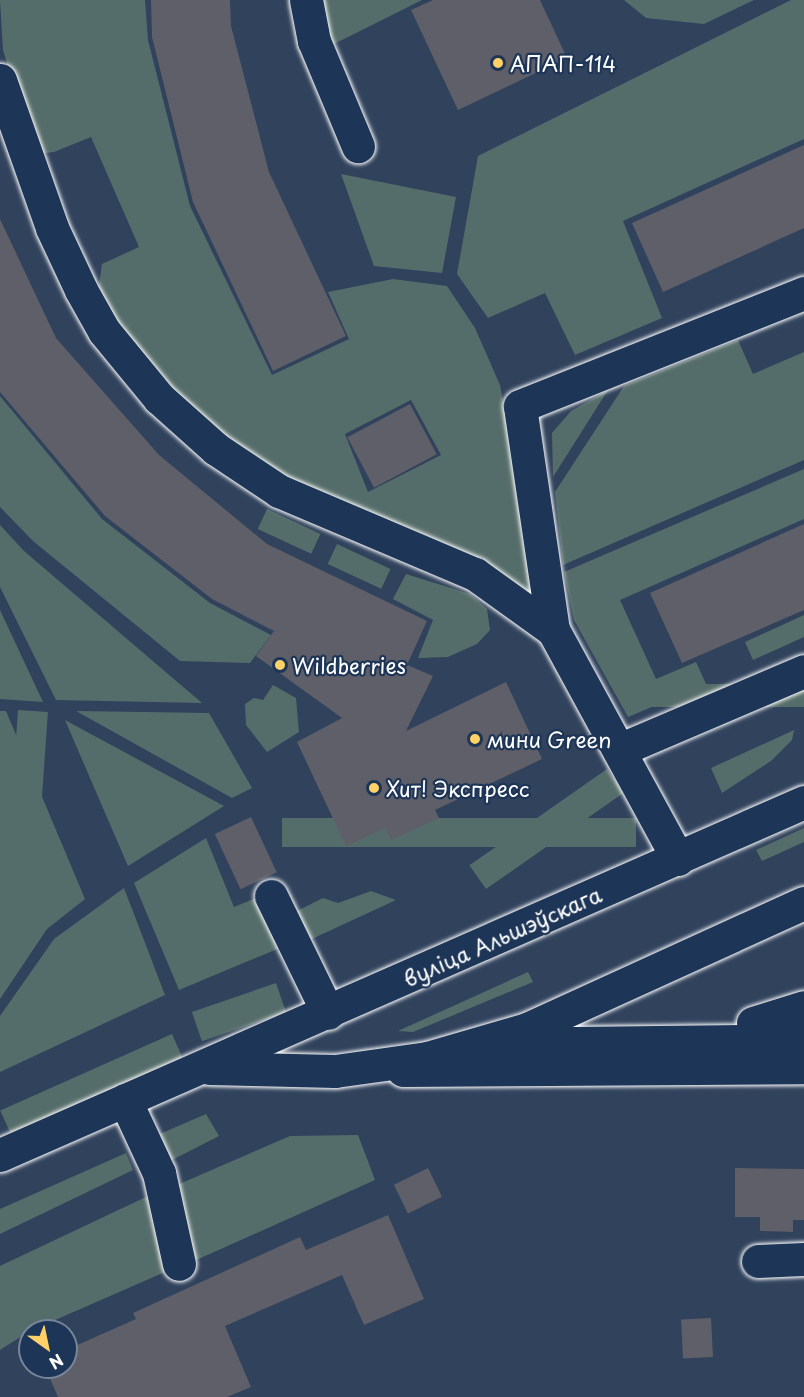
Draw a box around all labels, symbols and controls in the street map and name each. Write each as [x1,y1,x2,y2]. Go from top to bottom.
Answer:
place label: АПАП-114 [510,50,616,76]
marker: АПАП-114 [491,56,505,70]
place label: Wildberries [292,652,406,678]
marker: Wildberries [273,658,287,672]
place label: мини Green [487,726,613,752]
marker: мини Green [468,732,482,746]
place label: Хит! Экспресс [386,775,530,801]
marker: Хит! Экспресс [367,781,381,795]
street label: вуліца Альшэўскага [399,881,605,991]
north arrow [18,1319,78,1379]
text: N [45,1349,69,1376]

